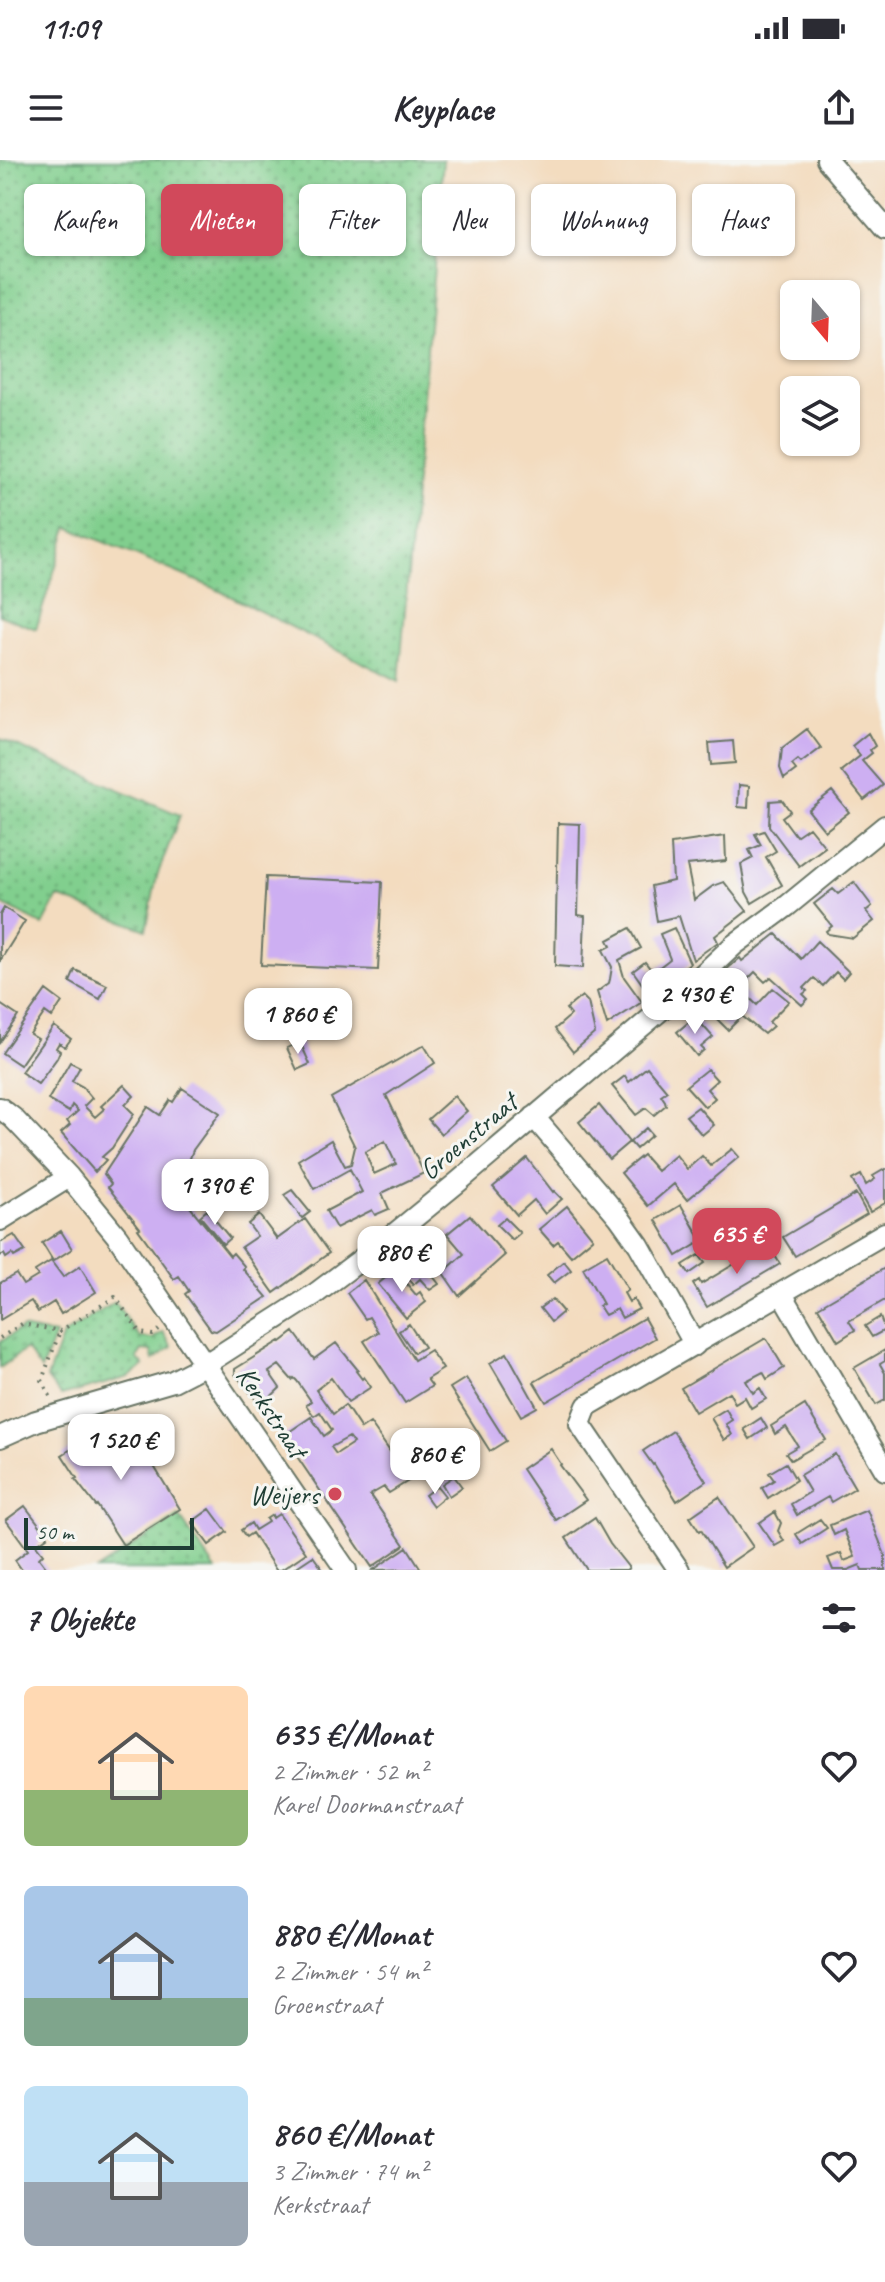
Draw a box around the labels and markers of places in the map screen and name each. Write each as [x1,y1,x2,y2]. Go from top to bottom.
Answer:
pin: 2 430 € [621,968,769,1036]
pin: 1 860 € [224,988,372,1056]
pin: 1 390 € [141,1159,289,1227]
pin: 635 € [681,1208,793,1276]
pin: 880 € [346,1226,458,1294]
pin: 1 520 € [47,1414,195,1482]
pin: 860 € [379,1428,491,1496]
place label: Weijers [250,1477,321,1512]
marker: Weijers [326,1485,344,1503]

